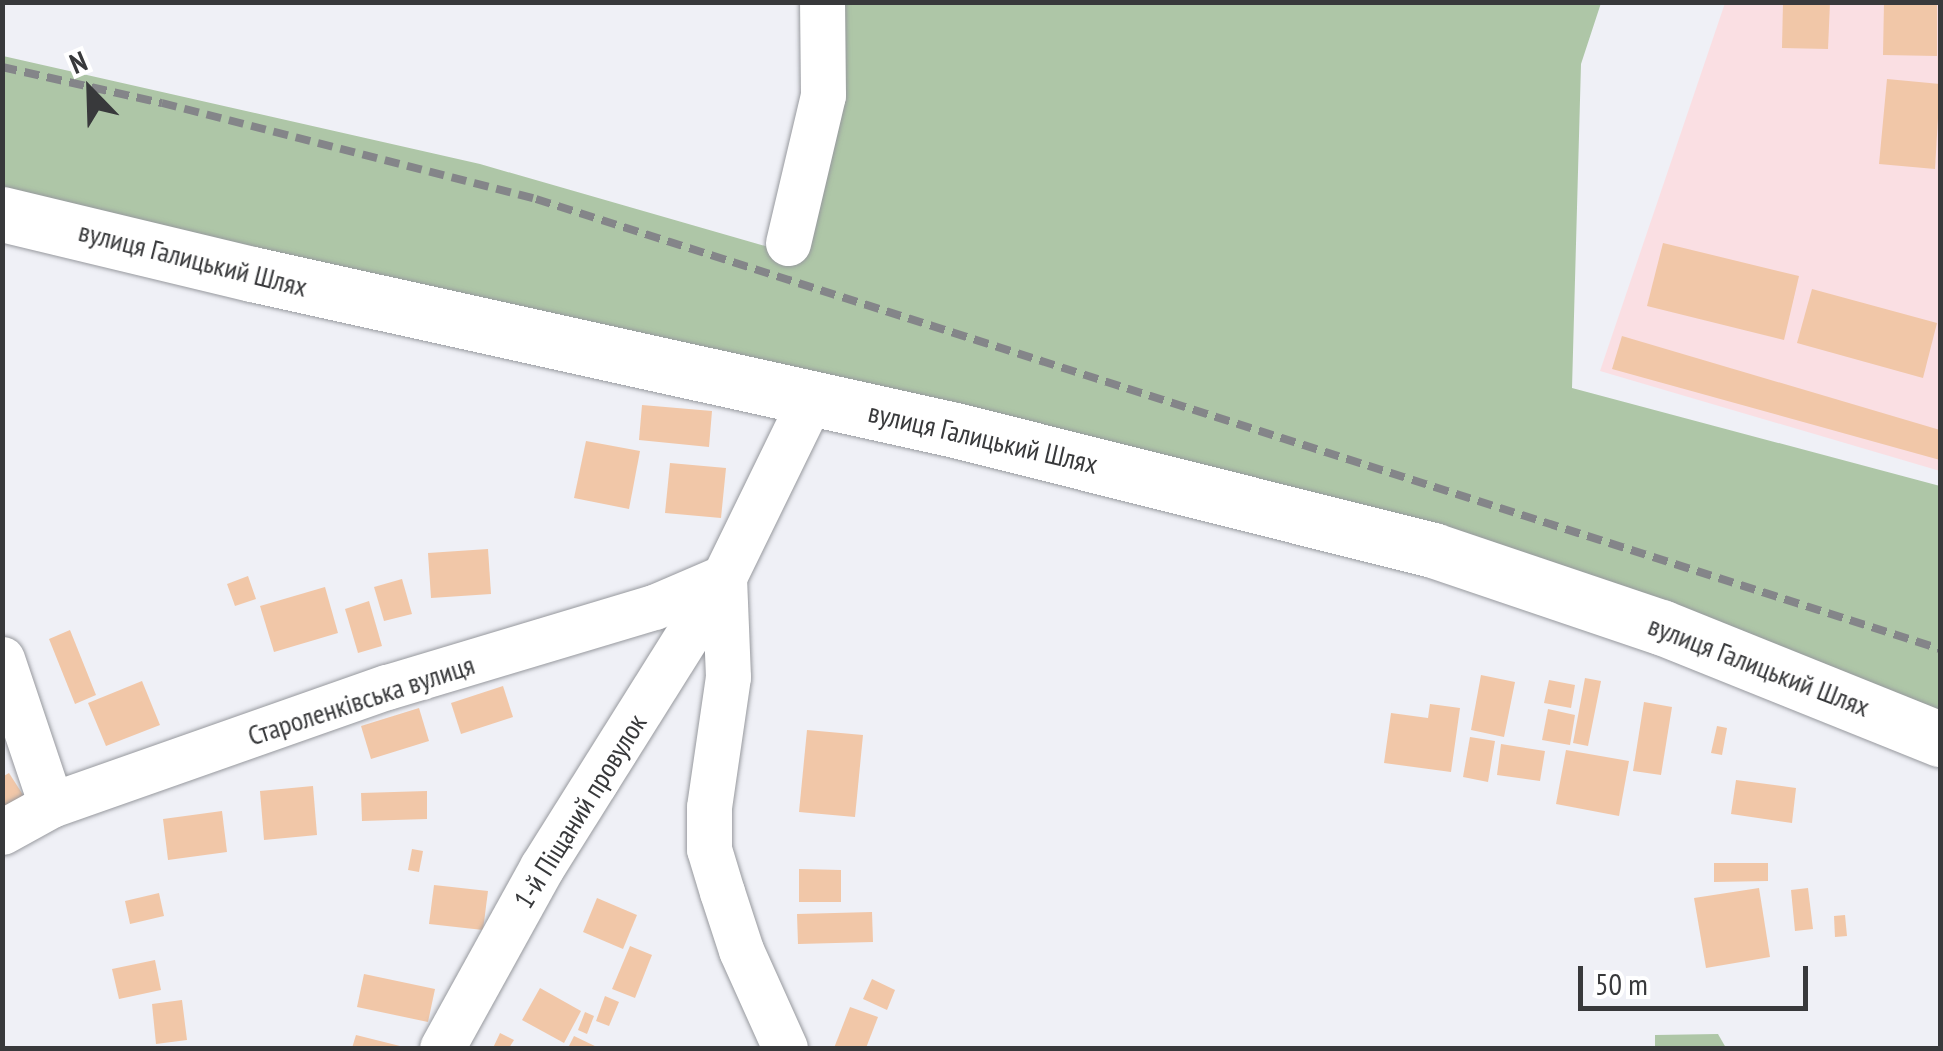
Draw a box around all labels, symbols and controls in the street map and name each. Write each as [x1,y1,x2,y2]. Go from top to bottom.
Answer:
north arrow [40,40,140,140]
text: N [64,42,92,82]
street label: вулиця Галицький Шлях [75,214,311,304]
street label: вулиця Галицький Шлях [865,395,1101,481]
street label: вулиця Галицький Шлях [1644,608,1874,724]
street label: Староленківська вулиця [244,648,478,752]
street label: 1-й Піщаний провулок [507,708,653,914]
scale bar [1583,946,1813,1008]
text: 50 m [1595,964,1648,1003]

